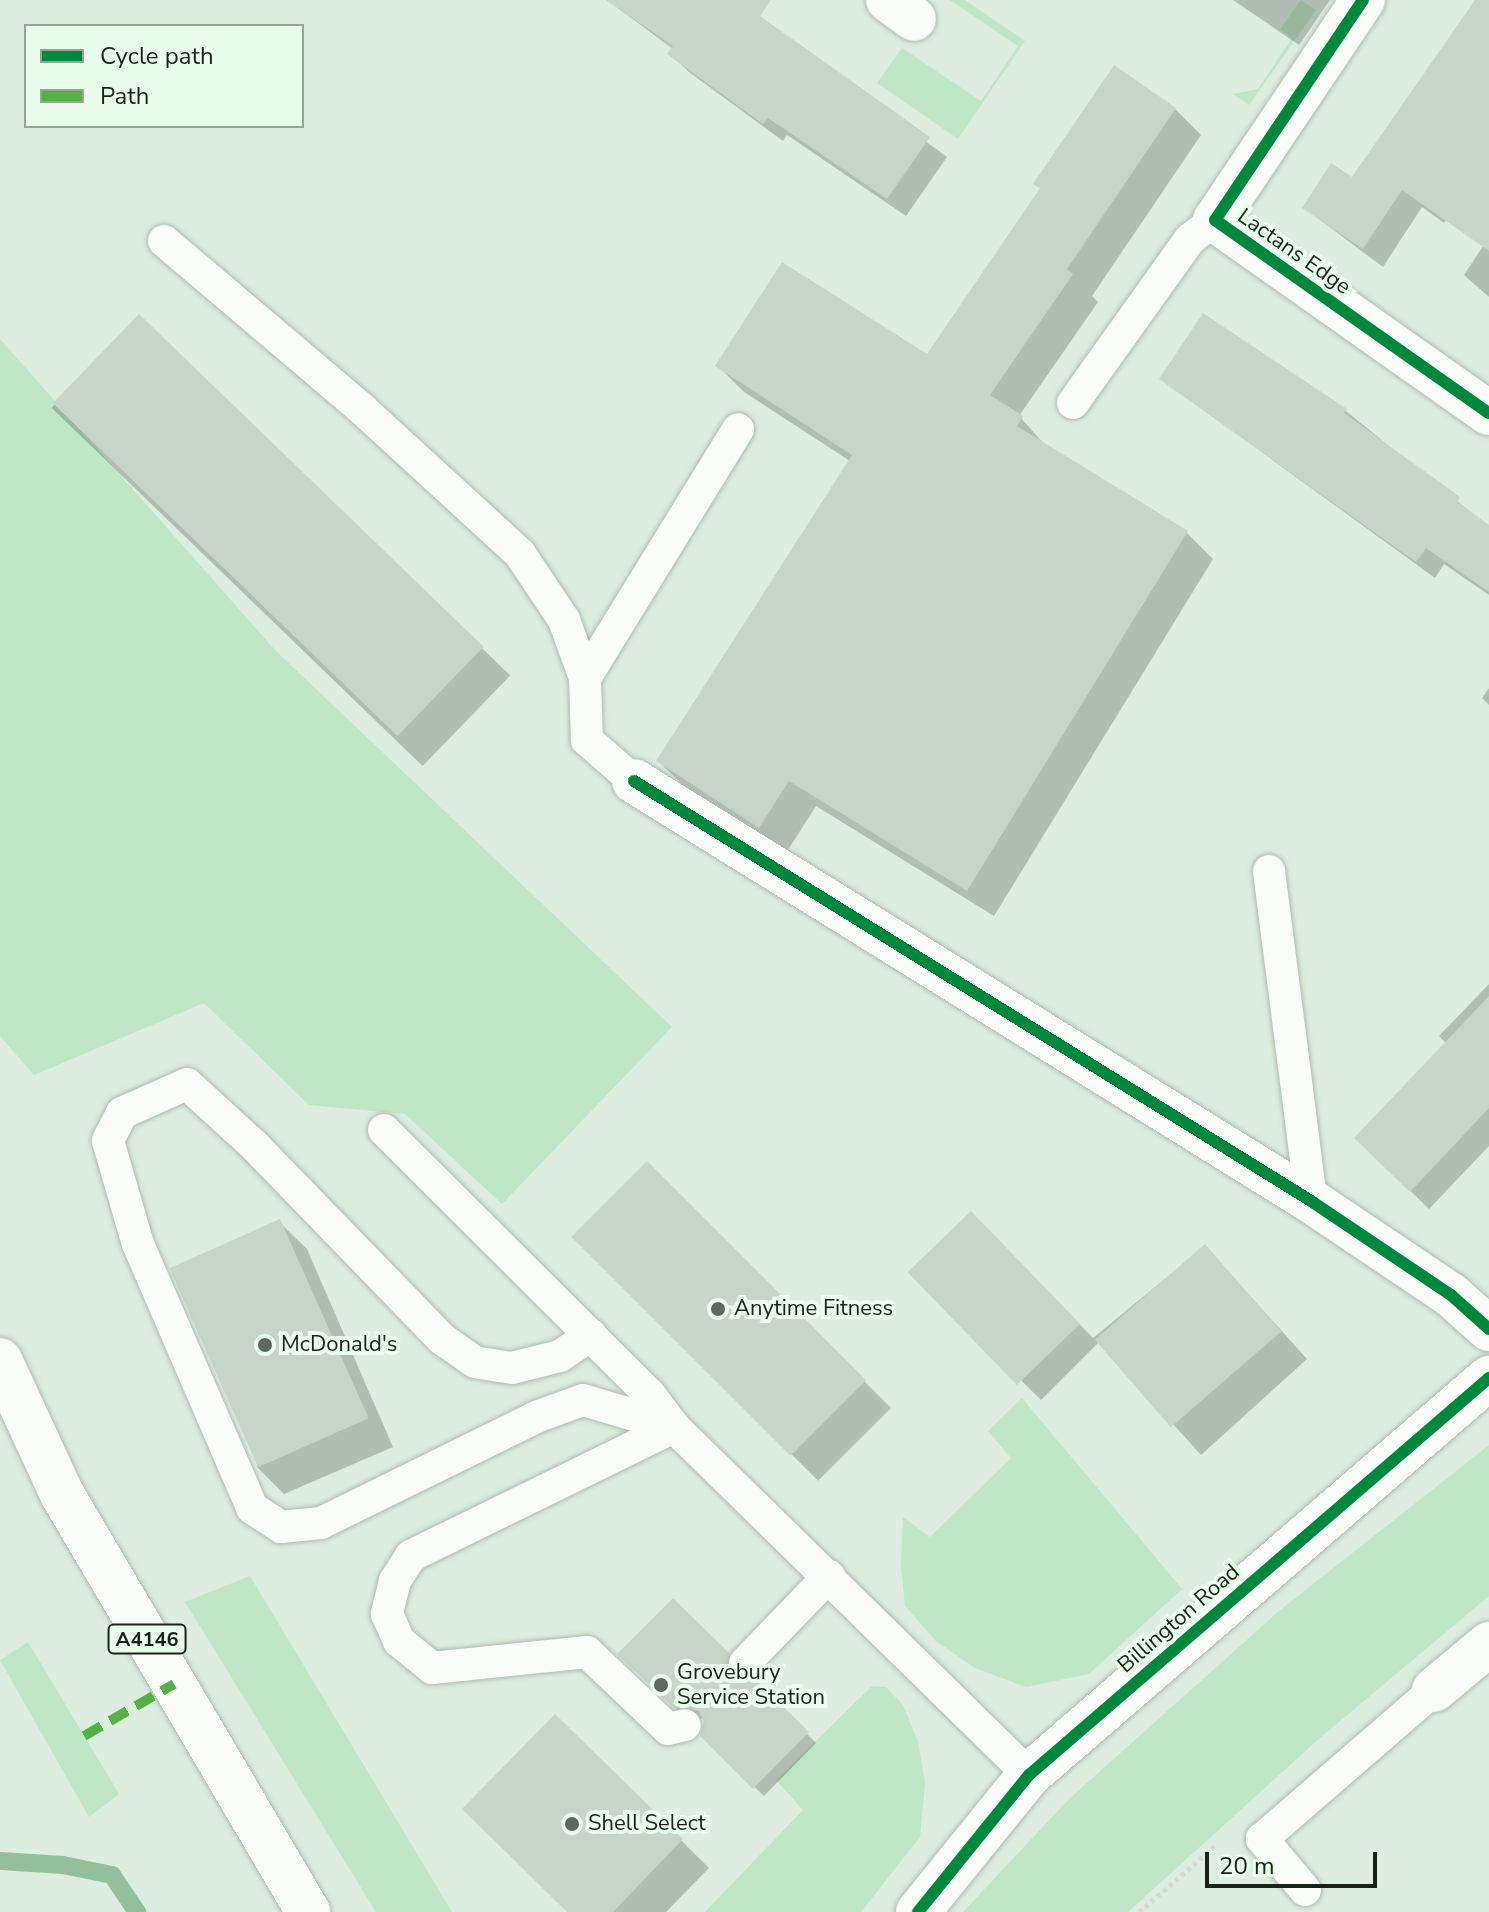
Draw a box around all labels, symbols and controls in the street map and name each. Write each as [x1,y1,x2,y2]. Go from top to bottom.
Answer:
legend [24,24,304,128]
text: Cycle path [100,40,214,72]
text: Path [100,80,149,112]
street label: Lactans Edge [1232,203,1356,301]
place label: Anytime Fitness [734,1296,893,1322]
marker: Anytime Fitness [709,1300,727,1318]
place label: McDonald's [281,1332,397,1358]
marker: McDonald's [256,1336,274,1354]
street label: Billington Road [1113,1559,1245,1679]
road number: A4146 [107,1623,187,1655]
place label: Grovebury Service Station [677,1659,825,1710]
marker: Grovebury Service Station [652,1676,670,1694]
place label: Shell Select [588,1811,706,1837]
marker: Shell Select [563,1815,581,1833]
scale bar [1209,1836,1381,1886]
text: 20 m [1219,1850,1275,1882]

